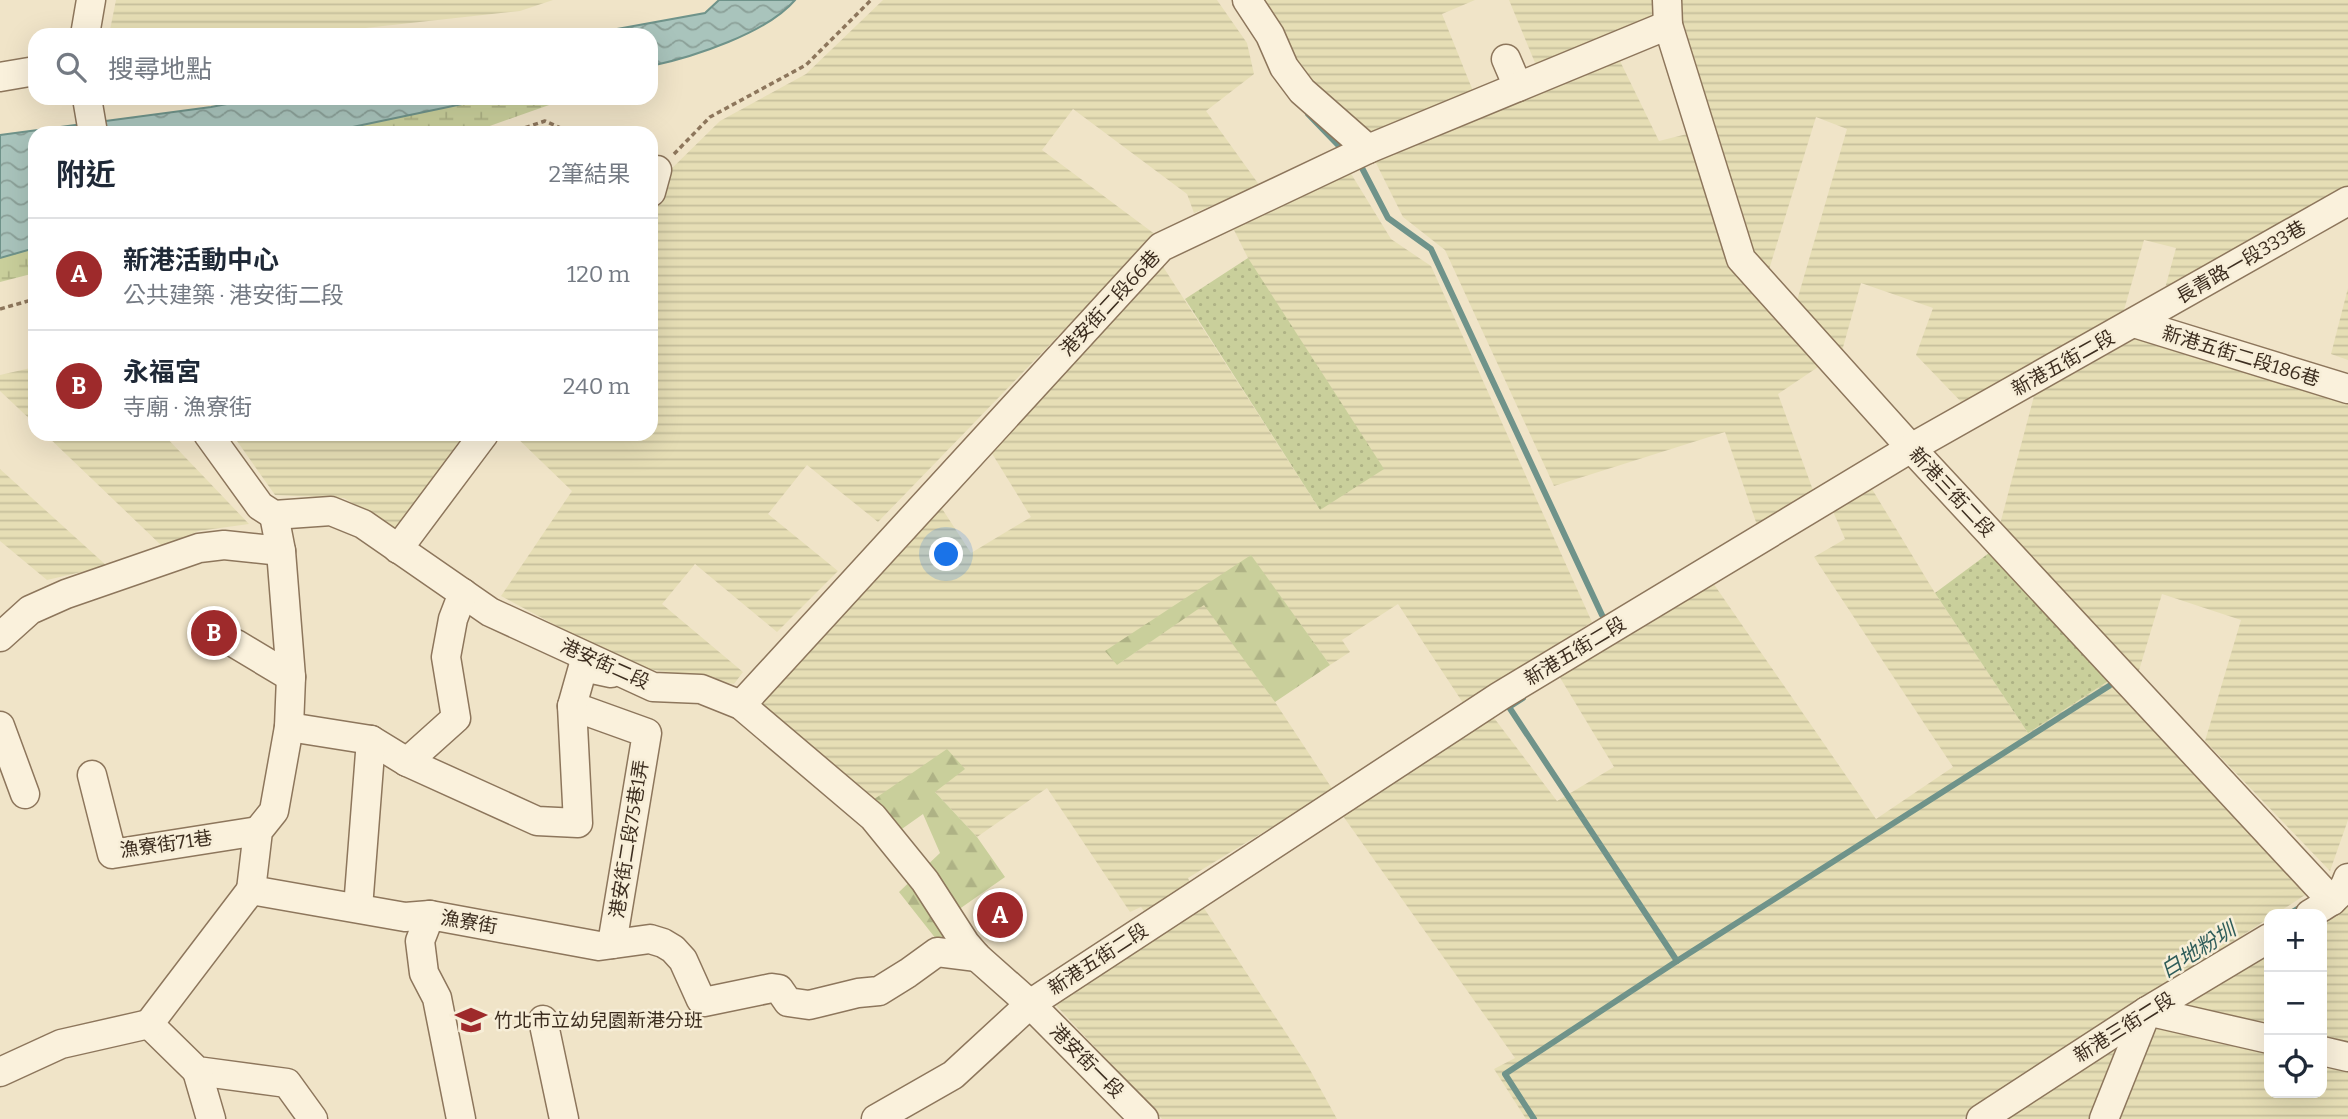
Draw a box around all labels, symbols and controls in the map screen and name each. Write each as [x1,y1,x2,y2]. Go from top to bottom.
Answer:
search box [28,28,658,105]
icon: search [52,48,90,86]
text: 搜尋地點 [108,54,212,85]
text: 附近 [56,157,116,193]
text: 2筆結果 [548,160,630,188]
street label: 長青路一段333巷 [2172,216,2310,308]
text: 新港活動中心 [123,245,279,276]
street label: 港安街二段66巷 [1055,245,1165,361]
text: A [71,260,87,288]
text: 120 m [567,260,630,288]
text: 公共建築 · 港安街二段 [123,281,344,309]
street label: 新港五街二段186巷 [2160,321,2322,391]
street label: 新港五街二段 [2008,325,2118,401]
text: 永福宮 [123,357,201,388]
text: B [72,372,86,400]
text: 240 m [563,372,630,400]
text: 寺廟 · 漁寮街 [123,393,252,421]
street label: 新港三街二段 [1905,442,1999,542]
your location [929,537,963,571]
pin: B [191,607,237,659]
street label: 新港五街二段 [1520,612,1630,690]
street label: 港安街二段 [557,634,653,694]
street label: 港安街二段75巷1弄 [605,758,653,920]
street label: 漁寮街71巷 [118,826,214,862]
pin: A [977,889,1023,941]
street label: 漁寮街 [439,906,499,938]
map controls [2264,909,2327,1098]
button: + [2264,909,2327,972]
water label: 白地粉圳 [2155,915,2243,983]
street label: 新港五街二段 [1044,918,1152,1000]
button: − [2264,972,2327,1035]
street label: 新港三街二段 [2070,987,2178,1067]
school or university icon: 竹北市立幼兒園新港分班 [454,1003,488,1037]
place label: 竹北市立幼兒園新港分班 [494,1009,703,1032]
street label: 港安街一段 [1045,1019,1129,1103]
button: locate [2264,1035,2327,1098]

